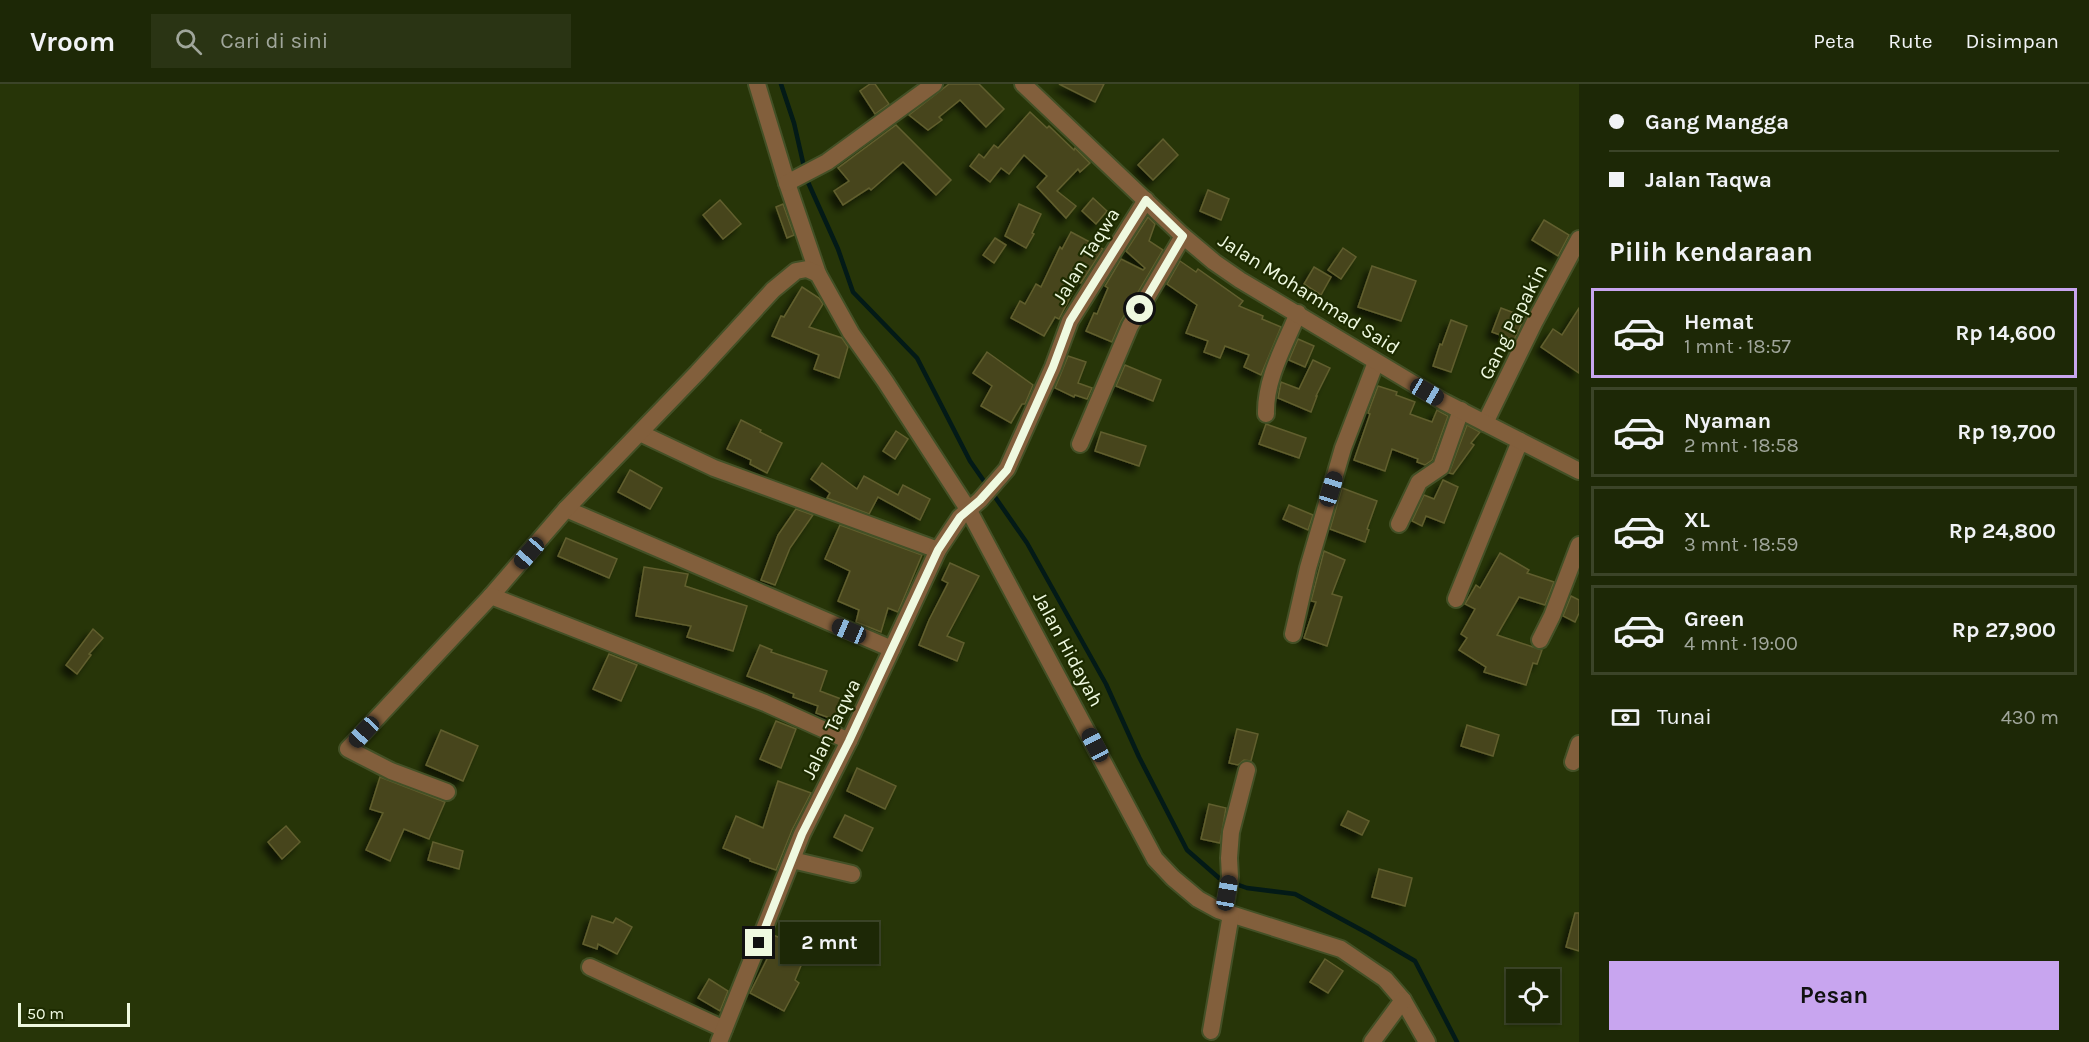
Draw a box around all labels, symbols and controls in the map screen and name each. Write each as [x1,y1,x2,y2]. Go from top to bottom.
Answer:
search box [151,14,571,68]
text: Vroom [30,25,115,58]
icon: search [172,25,205,58]
text: Cari di sini [220,28,328,54]
text: Peta [1813,29,1855,53]
text: Rute [1888,29,1932,53]
text: Disimpan [1965,29,2059,53]
text: Gang Mangga [1645,109,1789,135]
text: Jalan Taqwa [1645,167,1772,193]
street label: Jalan Taqwa [1047,204,1125,308]
street label: Jalan Mohammad Said [1214,229,1404,359]
text: Pilih kendaraan [1609,236,1813,268]
street label: Gang Papakin [1474,261,1552,383]
route start [1126,295,1153,322]
icon: car [1612,306,1666,360]
text: Hemat [1684,309,1754,335]
text: Rp 14,600 [1955,320,2056,346]
text: 1 mnt · 18:57 [1684,335,1791,358]
car [1407,375,1447,409]
icon: car [1612,405,1666,459]
text: Nyaman [1684,408,1771,434]
text: Rp 19,700 [1957,419,2056,445]
text: 2 mnt · 18:58 [1684,434,1799,457]
car [1317,469,1345,509]
icon: car [1612,504,1666,558]
text: XL [1684,507,1710,533]
text: Rp 24,800 [1949,518,2056,544]
text: 3 mnt · 18:59 [1684,533,1798,556]
car [510,534,548,572]
street label: Jalan Hidayah [1028,587,1108,711]
icon: car [1612,603,1666,657]
text: Green [1684,606,1745,632]
car [829,616,869,646]
text: Rp 27,900 [1952,617,2056,643]
text: 4 mnt · 19:00 [1684,632,1798,655]
street label: Jalan Taqwa [797,675,865,783]
icon: cash [1609,701,1642,734]
text: Tunai [1657,704,1712,730]
text: 430 m [2001,706,2059,729]
car [345,713,383,751]
car [1079,725,1111,765]
car [1215,874,1239,912]
callout: 2 mnt [780,922,879,964]
route end [745,929,772,956]
text: 2 mnt [801,931,858,954]
button: Pesan [1609,961,2059,1030]
map controls [1506,969,1560,1023]
button: locate [1506,969,1560,1023]
scale bar [18,1000,130,1028]
text: 50 m [27,1004,64,1023]

